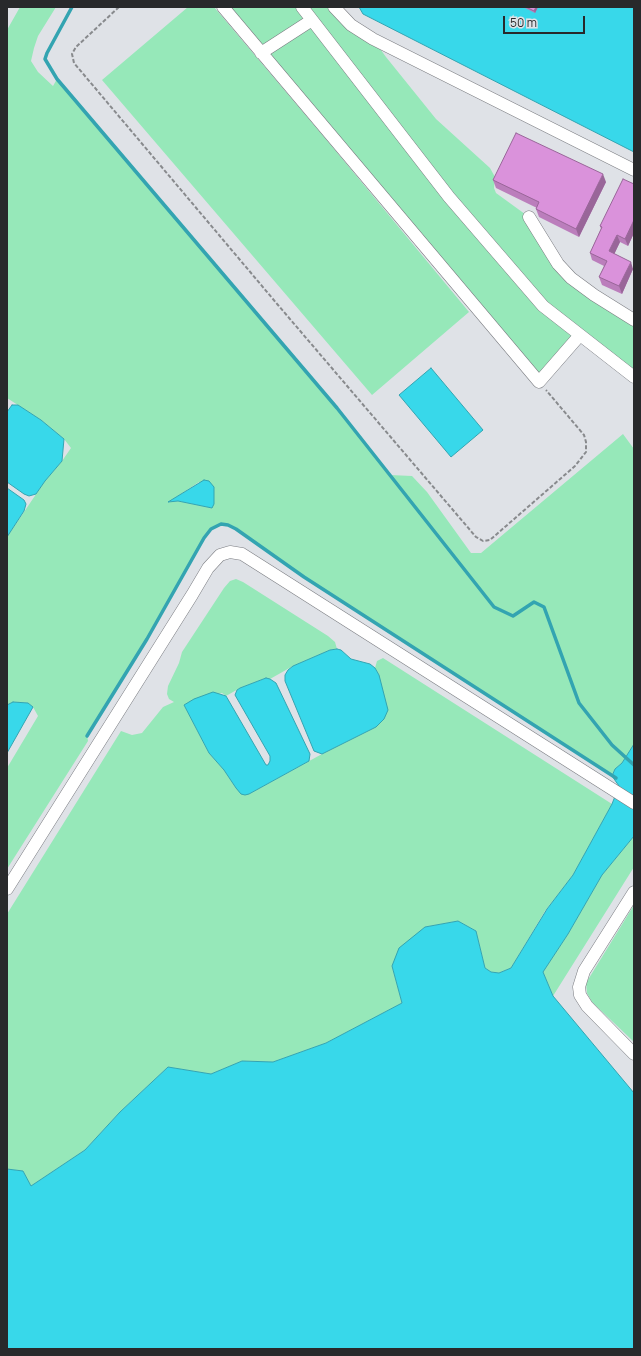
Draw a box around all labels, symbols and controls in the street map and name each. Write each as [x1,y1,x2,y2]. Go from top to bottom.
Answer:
scale bar [505,8,587,34]
text: 50 m [510,14,537,31]

